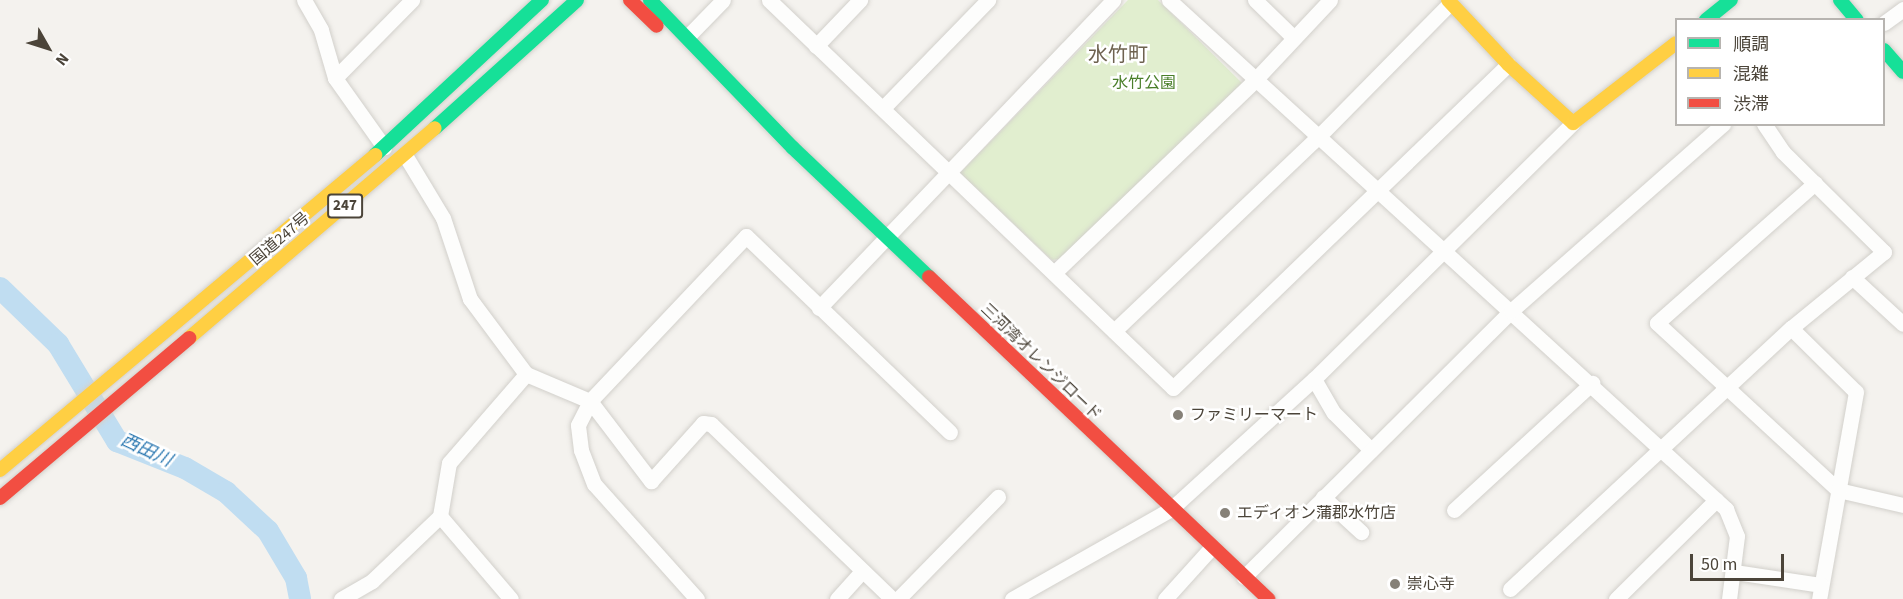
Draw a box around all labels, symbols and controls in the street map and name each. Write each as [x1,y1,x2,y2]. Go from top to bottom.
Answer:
north arrow [18,18,78,78]
legend [1675,18,1885,126]
text: 順調 [1733,32,1769,57]
district label: 水竹町 [1088,43,1148,67]
text: N [50,48,74,70]
text: 混雑 [1733,62,1769,87]
park label: 水竹公園 [1112,73,1176,93]
text: 渋滞 [1733,92,1769,117]
road number: 247 [327,194,363,218]
street label: 国道247号 [246,209,314,269]
street label: 三河湾オレンジロード [977,300,1105,424]
place label: ファミリーマート [1190,405,1318,425]
marker: ファミリーマート [1171,408,1185,422]
water label: 西田川 [117,430,175,472]
place label: エディオン蒲郡水竹店 [1237,503,1397,523]
marker: エディオン蒲郡水竹店 [1218,506,1232,520]
scale bar [1693,542,1788,580]
text: 50 m [1701,552,1737,577]
place label: 崇心寺 [1407,574,1455,594]
marker: 崇心寺 [1388,577,1402,591]

